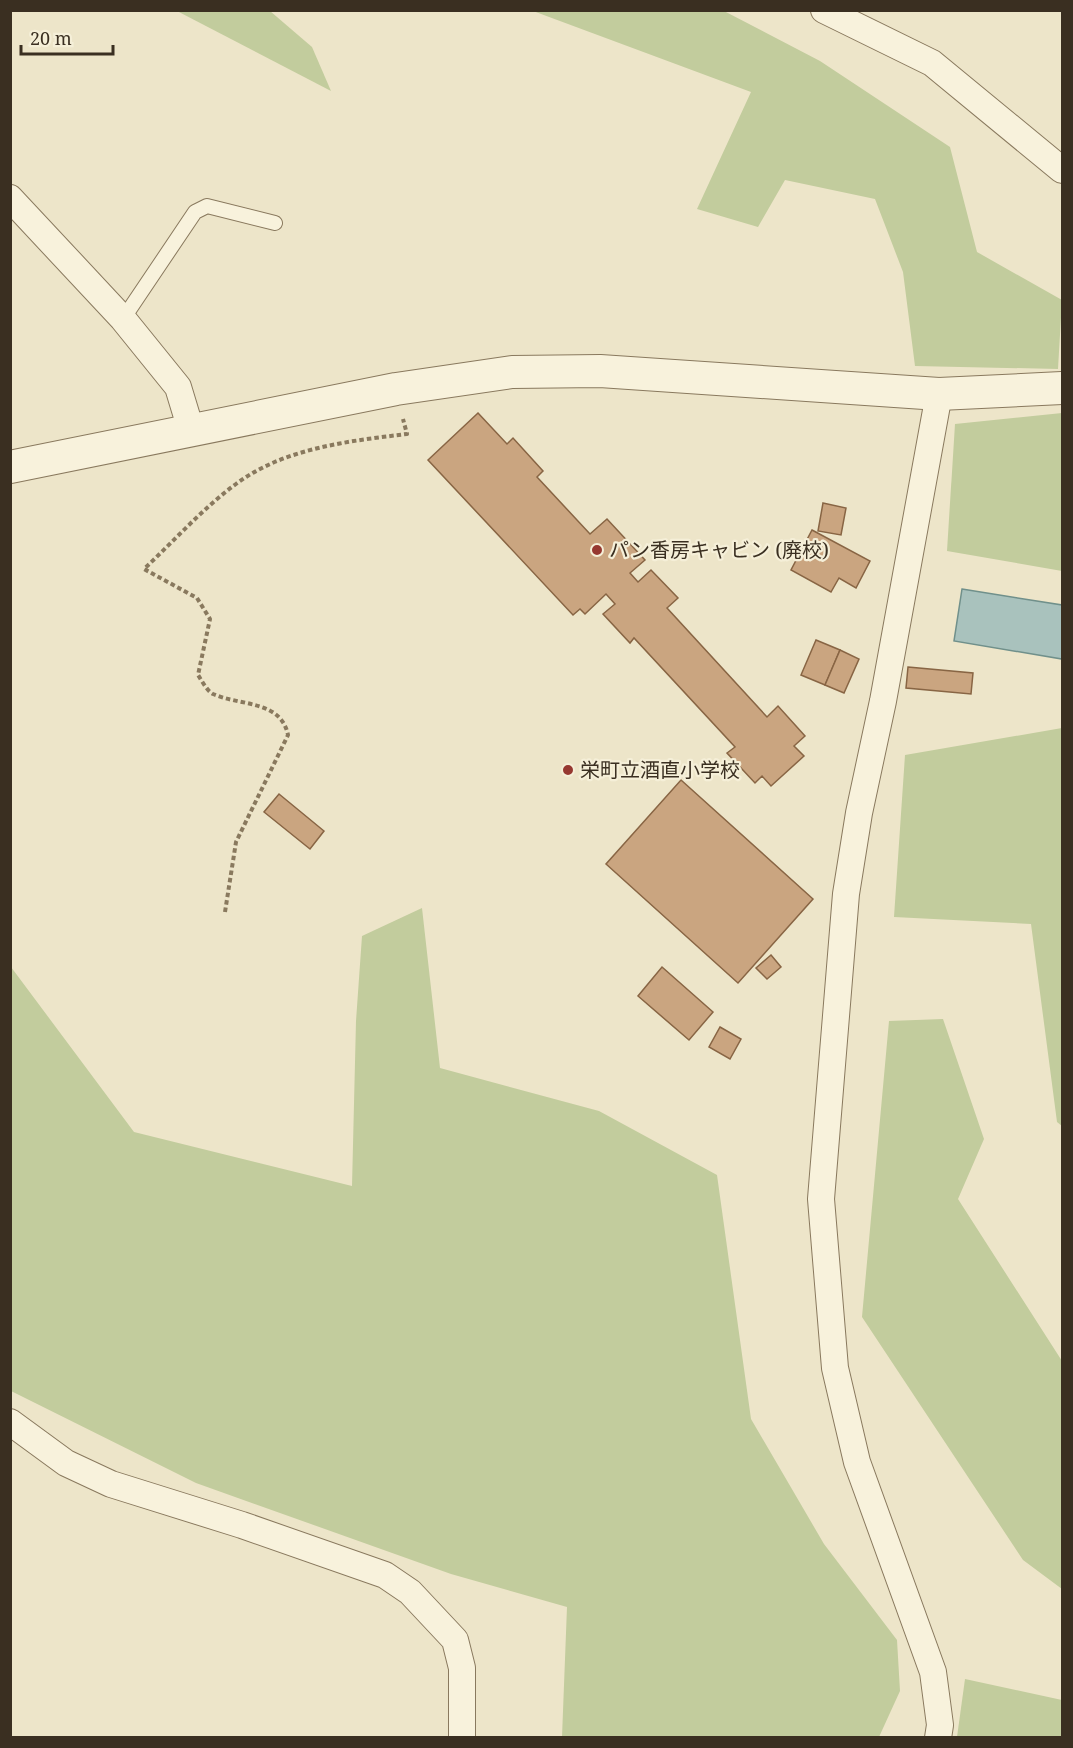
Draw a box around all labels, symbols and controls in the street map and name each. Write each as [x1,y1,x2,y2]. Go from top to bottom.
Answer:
scale bar [21,18,112,56]
text: 20 m [30,26,72,50]
place label: パン香房キャビン (廃校) [609,536,829,563]
marker: パン香房キャビン (廃校) [590,543,604,557]
place label: 栄町立酒直小学校 [580,756,740,783]
marker: 栄町立酒直小学校 [561,763,575,777]

